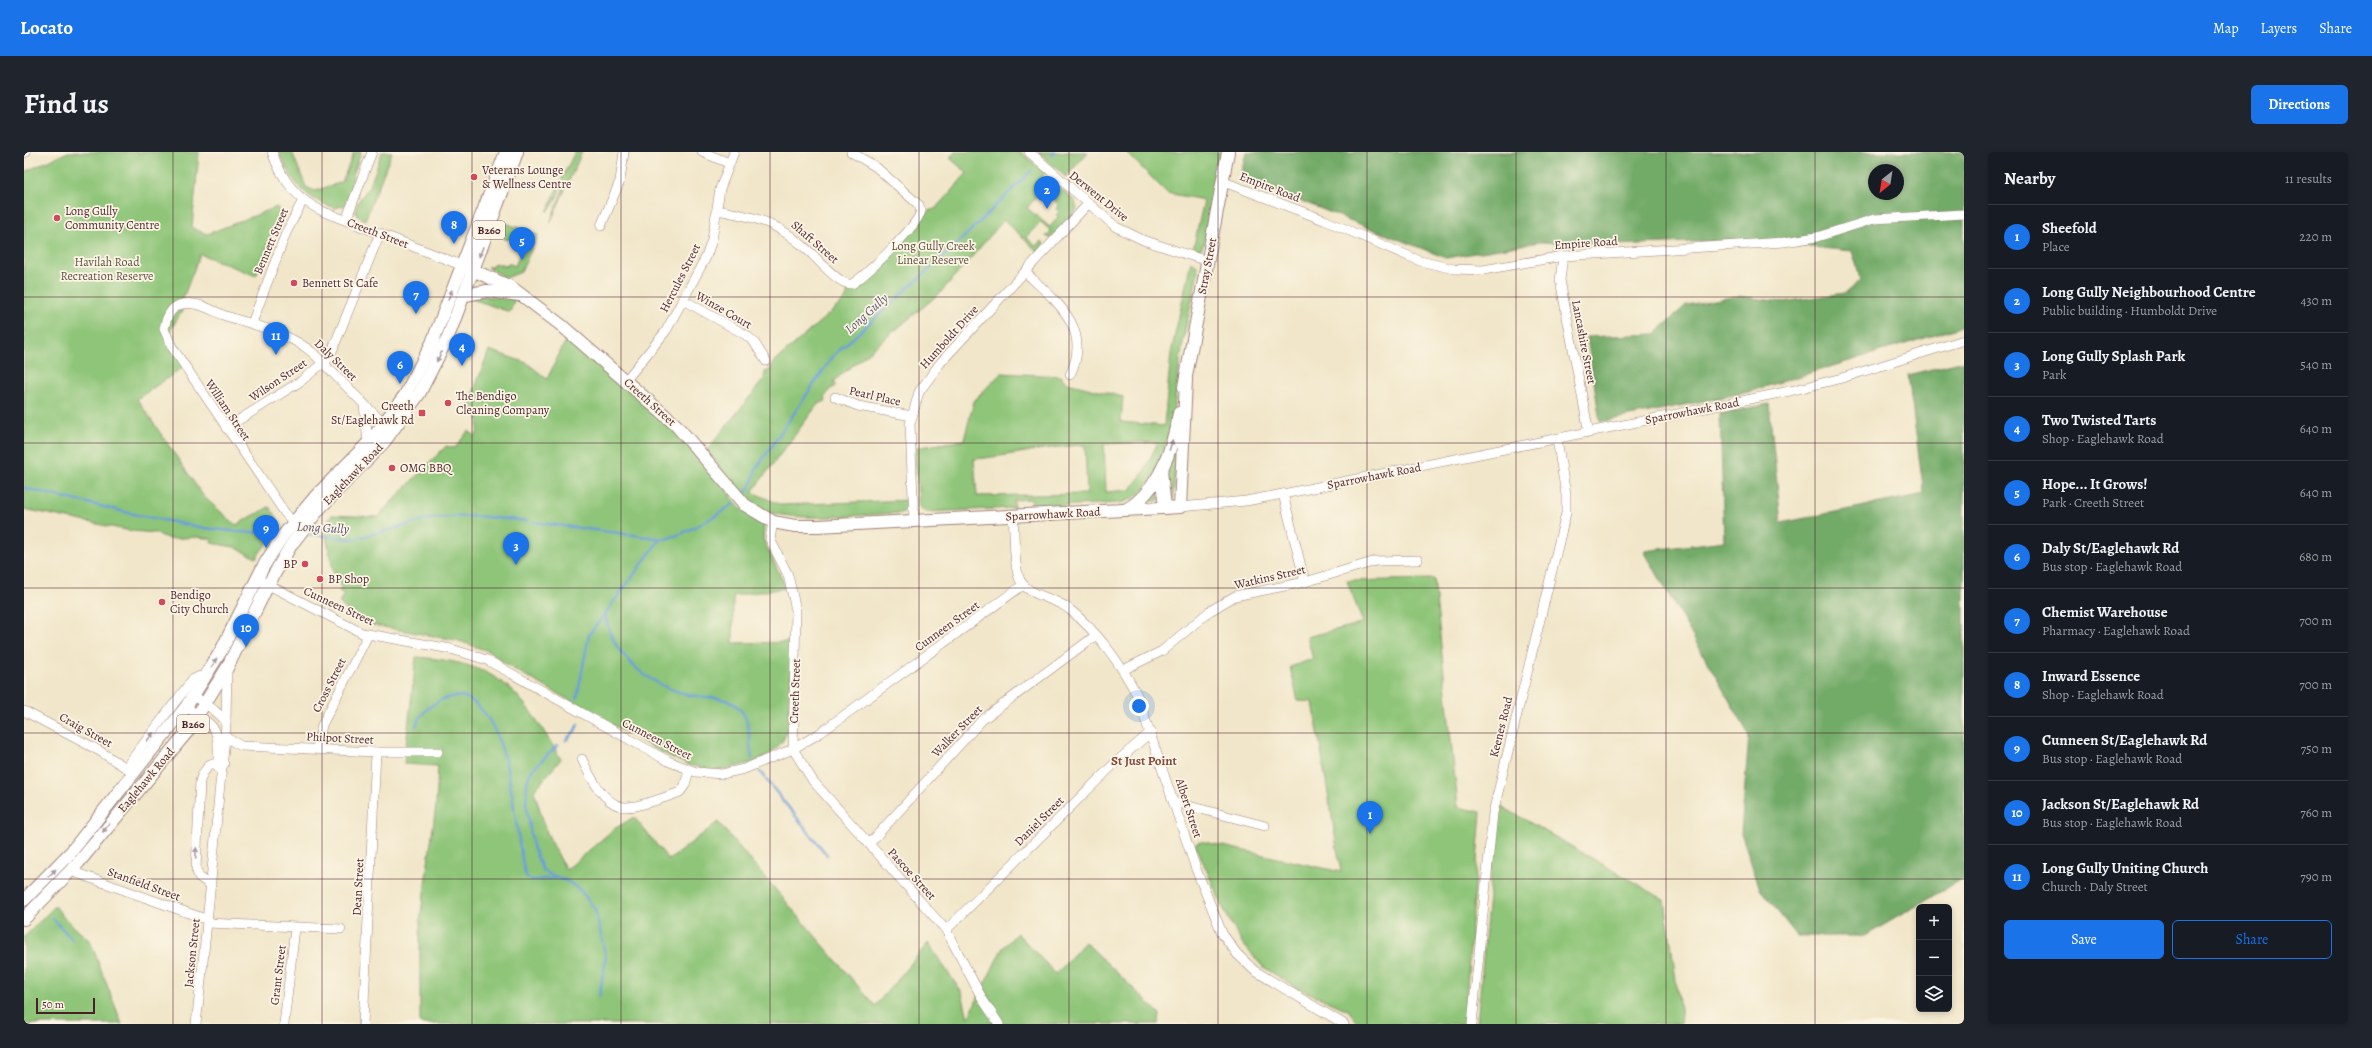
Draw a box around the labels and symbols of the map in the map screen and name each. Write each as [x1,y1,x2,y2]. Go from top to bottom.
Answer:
place label: Veterans Lounge & Wellness Centre [481,162,571,192]
north arrow [1868,164,1904,200]
street label: Derwent Drive [1066,167,1132,225]
street label: Empire Road [1237,168,1303,206]
marker: Veterans Lounge & Wellness Centre [469,172,479,182]
pin: 2 [1034,176,1060,209]
place label: Long Gully Community Centre [65,203,159,233]
street label: Bennett Street [250,205,292,277]
pin: 8 [441,211,467,244]
marker: Long Gully Community Centre [52,213,62,223]
street label: Creeth Street [345,214,411,252]
street label: Shaft Street [788,217,842,267]
road number: B260 [473,221,505,239]
pin: 5 [509,227,535,260]
street label: Empire Road [1554,233,1619,253]
street label: Stray Street [1194,236,1220,296]
park label: Long Gully Creek Linear Reserve [891,238,975,268]
street label: Hercules Street [656,241,704,315]
one-way arrow [478,246,484,258]
park label: Havilah Road Recreation Reserve [60,254,154,284]
place label: Bennett St Cafe [302,275,378,291]
marker: Bennett St Cafe [289,278,299,288]
pin: 7 [403,281,429,314]
street label: Winze Court [692,287,755,333]
one-way arrow [447,289,453,301]
water label: Long Gully [841,289,892,337]
street label: Lancashire Street [1568,299,1600,385]
street label: Humboldt Drive [916,302,982,372]
pin: 11 [263,322,289,355]
pin: 4 [449,333,475,366]
street label: Daly Street [311,335,361,385]
pin: 6 [387,351,413,384]
one-way arrow [436,351,442,362]
street label: Wilson Street [245,355,310,406]
street label: Creeth Street [621,374,679,430]
street label: William Street [201,375,254,444]
street label: Pearl Place [848,382,902,410]
place label: The Bendigo Cleaning Company [456,388,550,418]
street label: Sparrowhawk Road [1644,394,1741,428]
place label: Creeth St/Eaglehawk Rd [331,398,415,428]
marker: The Bendigo Cleaning Company [443,398,453,408]
marker: Creeth St/Eaglehawk Rd [417,408,427,418]
street label: Eaglehawk Road [319,439,387,508]
one-way arrow [1168,439,1174,451]
street label: Sparrowhawk Road [1326,459,1423,493]
place label: OMG BBQ [400,460,453,476]
marker: OMG BBQ [387,463,397,473]
street label: Sparrowhawk Road [1005,503,1101,524]
pin: 9 [253,515,279,548]
water label: Long Gully [296,518,350,537]
pin: 3 [503,532,529,565]
place label: BP [283,556,297,572]
marker: BP [300,559,310,569]
street label: Watkins Street [1232,561,1307,593]
place label: BP Shop [328,571,369,587]
marker: BP Shop [315,574,325,584]
street label: Cunneen Street [301,583,377,629]
place label: Bendigo City Church [170,587,229,617]
marker: Bendigo City Church [157,597,167,607]
street label: Cunneen Street [911,597,983,655]
pin: 10 [233,614,259,647]
street label: Cross Street [308,655,350,715]
one-way arrow [211,657,218,669]
street label: Creeth Street [786,658,804,724]
street label: Keenes Road [1486,694,1516,759]
your location [1129,696,1149,716]
street label: Walker Street [928,702,986,761]
street label: Craig Street [56,709,116,751]
road number: B260 [177,715,209,733]
street label: Cunneen Street [619,715,695,763]
street label: Philpot Street [306,728,374,748]
one-way arrow [145,731,154,742]
street label: Eaglehawk Road [114,744,178,816]
district label: St Just Point [1111,752,1178,769]
street label: Albert Street [1172,775,1206,840]
street label: Daniel Street [1011,793,1067,849]
pin: 1 [1357,801,1383,834]
one-way arrow [102,822,111,833]
street label: Pascoe Street [884,845,940,904]
one-way arrow [193,847,200,859]
street label: Dean Street [348,858,368,916]
street label: Stanfield Street [105,863,183,905]
one-way arrow [47,868,56,878]
street label: Jackson Street [180,918,204,988]
street label: Grant Street [266,944,290,1006]
scale bar [36,996,95,1015]

